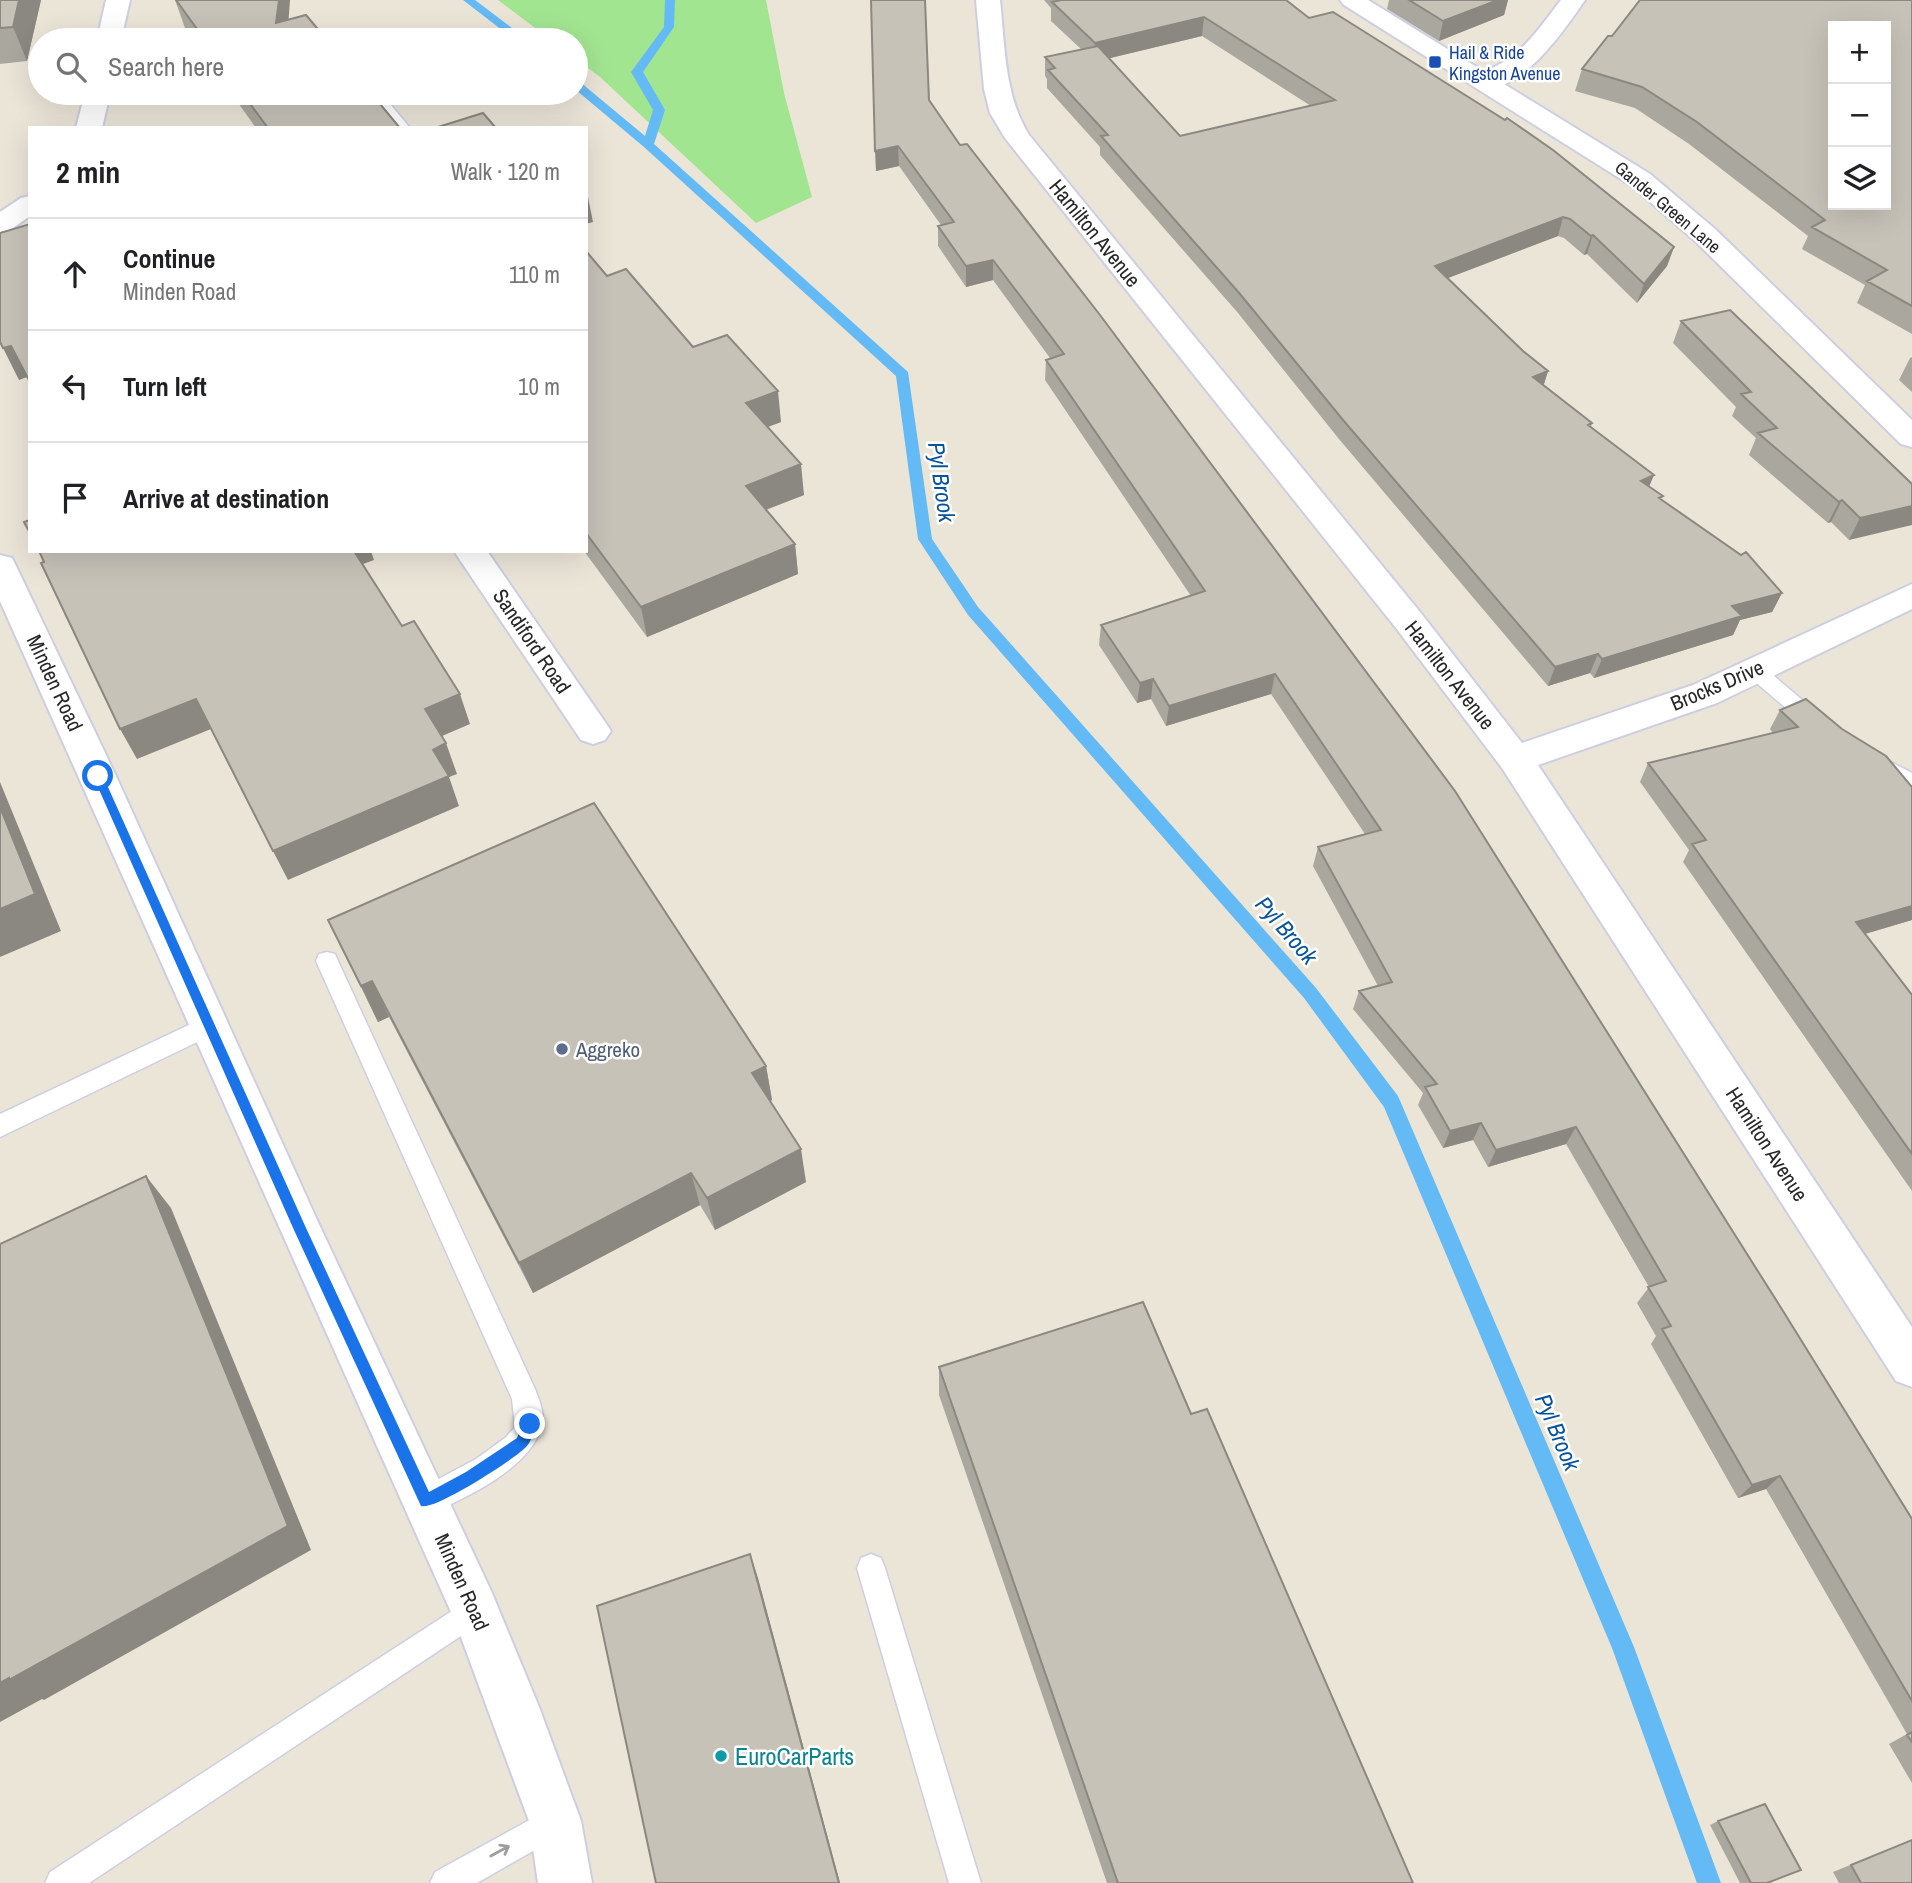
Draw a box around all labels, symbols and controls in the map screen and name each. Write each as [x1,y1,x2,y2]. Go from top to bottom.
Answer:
map controls [1828,21,1891,210]
button: + [1828,21,1891,84]
search box [28,28,588,105]
place label: Hail & Ride Kingston Avenue [1449,40,1560,86]
icon: search [52,48,90,86]
text: Search here [108,49,224,84]
marker: Hail & Ride Kingston Avenue [1427,54,1443,70]
button: − [1828,84,1891,147]
button: layers [1828,147,1891,210]
text: 2 min [56,152,120,192]
street label: Gander Green Lane [1610,155,1726,259]
text: Walk · 120 m [451,156,560,187]
street label: Hamilton Avenue [1043,173,1147,293]
text: Continue [123,241,215,276]
icon: ahead [56,255,94,293]
text: 110 m [509,259,560,290]
text: Minden Road [123,276,236,307]
icon: left [56,367,94,405]
text: Turn left [123,369,207,404]
text: 10 m [518,371,560,402]
water label: Pyl Brook [921,440,963,526]
icon: arrive [56,479,94,517]
text: Arrive at destination [123,481,329,516]
street label: Sandiford Road [486,583,578,699]
street label: Hamilton Avenue [1398,615,1502,735]
street label: Minden Road [20,630,90,736]
street label: Brocks Drive [1666,652,1768,718]
route start [82,760,113,791]
water label: Pyl Brook [1249,889,1326,972]
place label: Aggreko [575,1035,640,1064]
marker: Aggreko [554,1041,570,1057]
street label: Hamilton Avenue [1719,1081,1815,1207]
water label: Pyl Brook [1528,1389,1589,1477]
route end [514,1408,545,1439]
street label: Minden Road [428,1529,496,1635]
place label: EuroCarParts [735,1740,854,1772]
marker: EuroCarParts [713,1748,729,1764]
one-way arrow [489,1844,510,1857]

